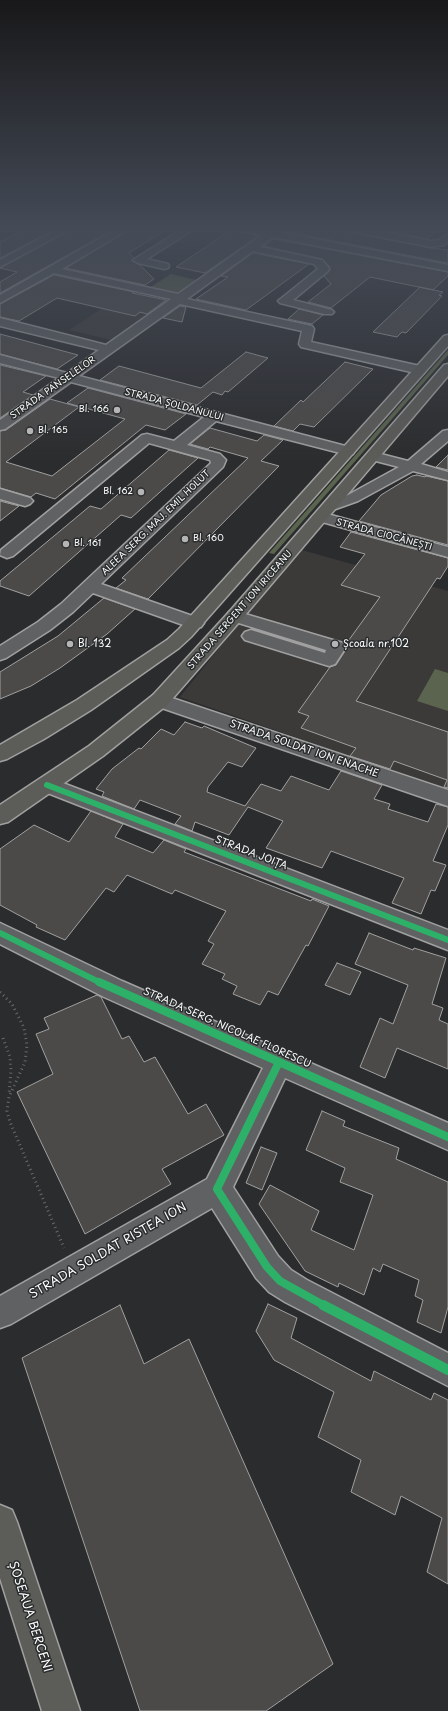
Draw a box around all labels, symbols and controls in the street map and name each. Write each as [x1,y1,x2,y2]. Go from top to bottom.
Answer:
street label: STRADA PANSELELOR [8,354,98,422]
street label: STRADA ȘOLDANULUI [123,387,225,423]
place label: Bl. 166 [79,405,109,415]
marker: Bl. 166 [112,405,122,415]
marker: Bl. 165 [25,426,35,436]
place label: Bl. 165 [38,426,68,436]
street label: ALEEA SERG. MAJ. EMIL HOLUT [100,468,212,578]
place label: Bl. 162 [103,487,133,497]
marker: Bl. 162 [136,487,146,497]
street label: STRADA CIOCĂNEȘTI [335,517,433,553]
marker: Bl. 160 [180,534,190,544]
place label: Bl. 160 [193,534,224,544]
marker: Bl. 161 [61,539,71,549]
place label: Bl. 161 [74,539,101,549]
street label: STRADA SERGENT ION IRICEANU [185,548,295,672]
place label: Bl. 132 [78,638,111,650]
place label: Școala nr.102 [343,638,409,650]
marker: Bl. 132 [65,639,75,649]
marker: Școala nr.102 [330,639,340,649]
street label: STRADA SOLDAT ION ENACHE [228,718,380,780]
street label: STRADA JOIȚA [213,834,289,872]
street label: STRADA SERG. NICOLAE FLORESCU [141,985,313,1071]
street label: STRADA SOLDAT RISTEA ION [27,1200,189,1302]
street label: ȘOSEAUA BERCENI [5,1560,55,1674]

